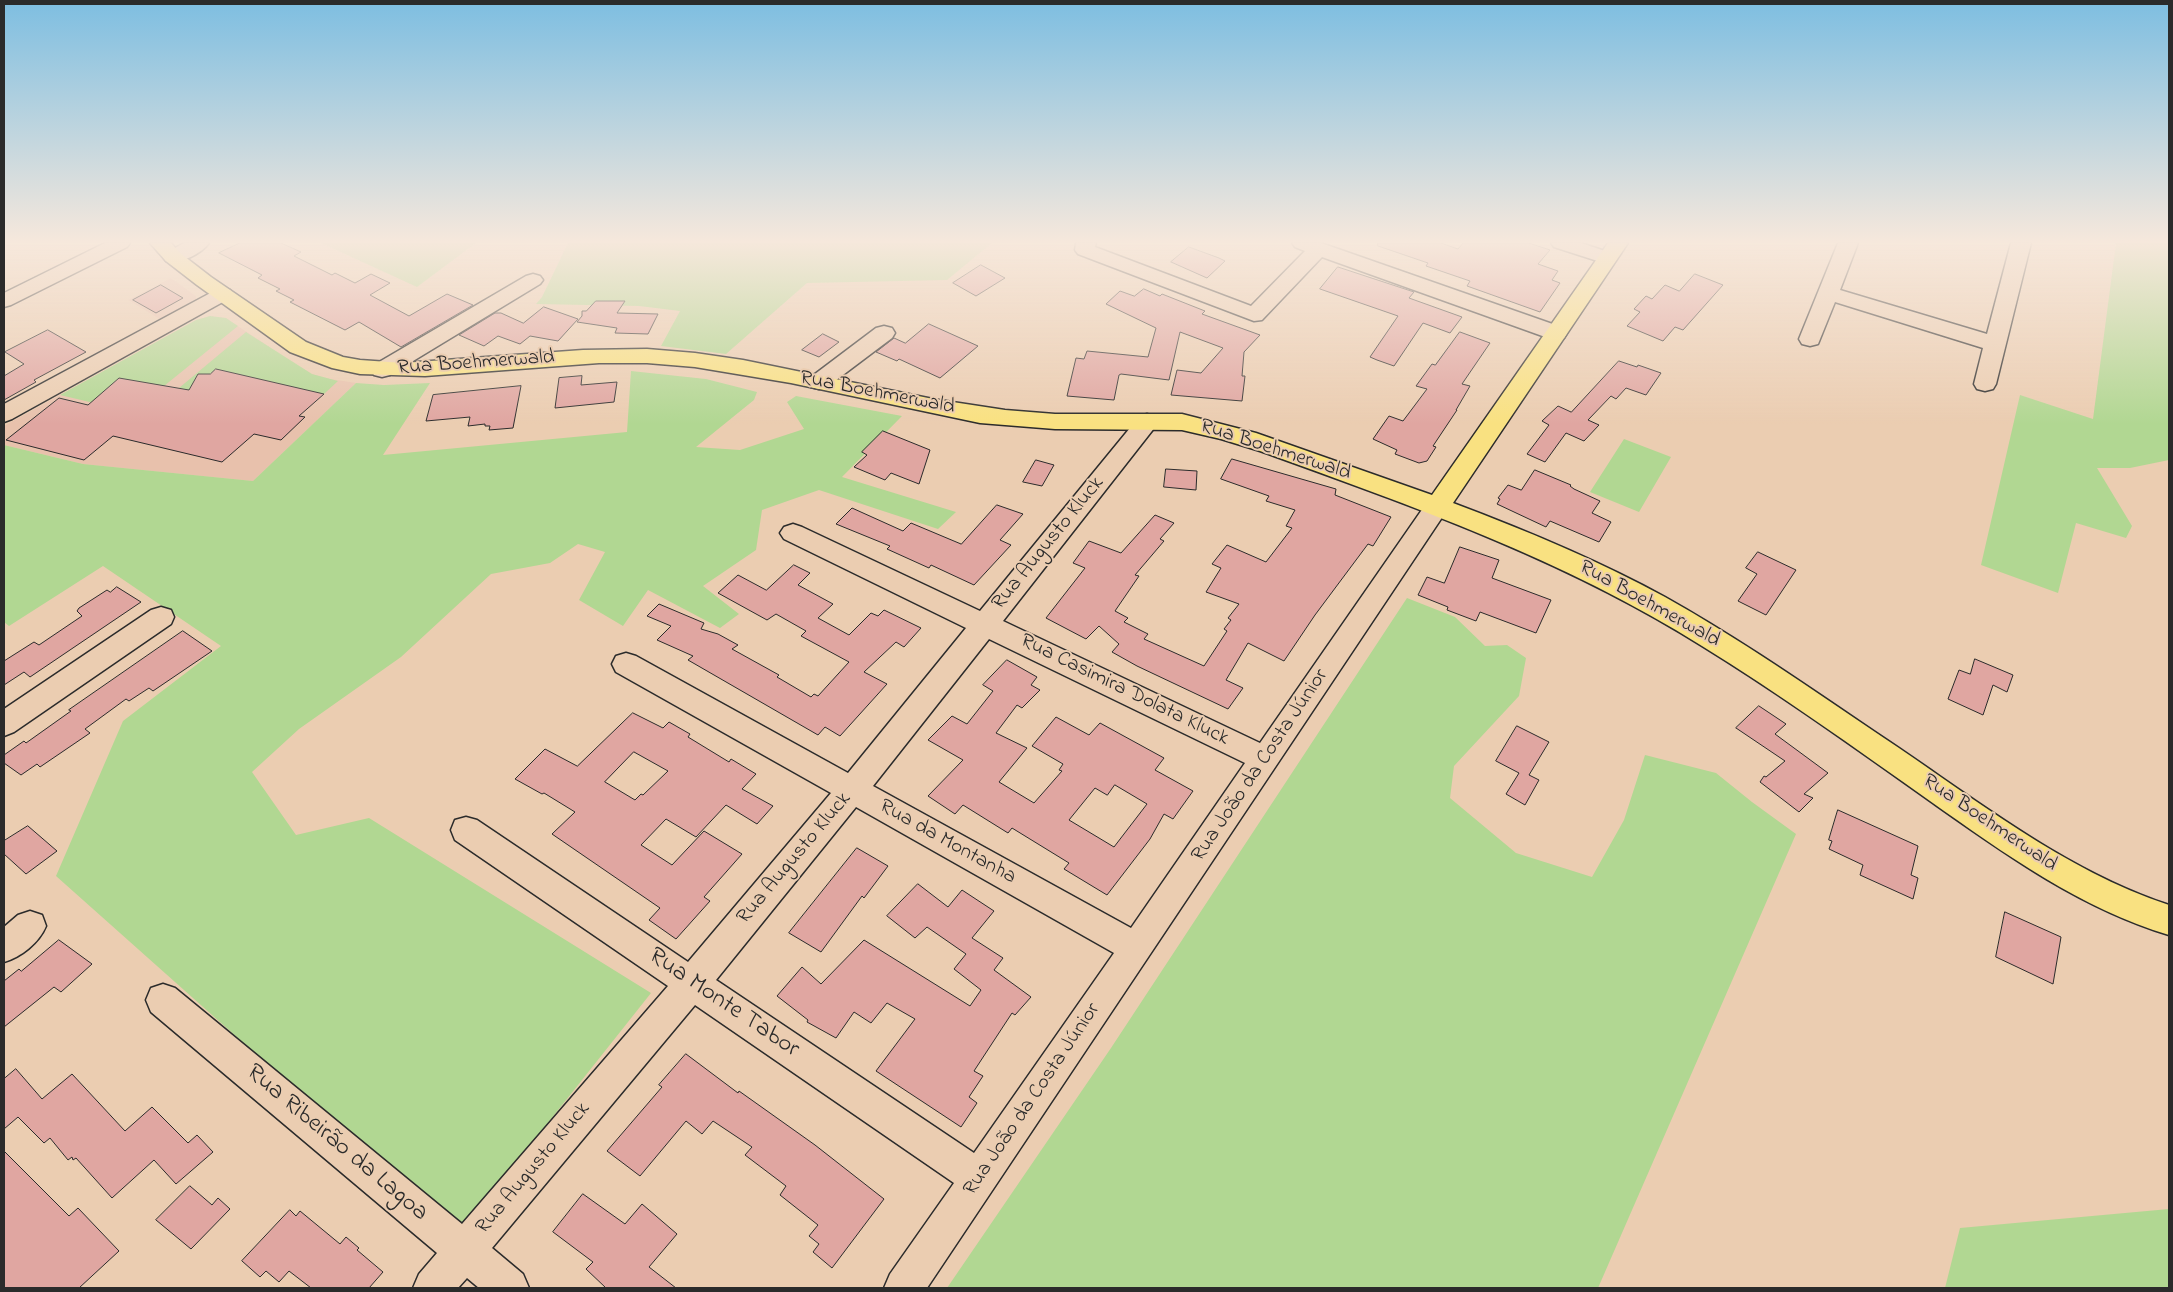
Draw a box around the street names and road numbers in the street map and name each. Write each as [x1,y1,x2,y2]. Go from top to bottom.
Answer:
street label: Rua Boehmerwald [397,346,555,382]
street label: Rua Boehmerwald [797,367,957,421]
street label: Rua Boehmerwald [1196,415,1354,487]
street label: Rua Augusto Kluck [987,472,1111,616]
street label: Rua Boehmerwald [1574,556,1724,654]
street label: Rua Casimira Dolata Kluck [1016,629,1232,753]
street label: Rua João da Costa Júnior [1187,665,1335,867]
street label: Rua Boehmerwald [1917,770,2061,878]
street label: Rua Augusto Kluck [732,788,858,930]
street label: Rua da Montanha [874,795,1020,891]
street label: Rua Monte Tabor [642,942,804,1066]
street label: Rua João da Costa Júnior [959,999,1107,1201]
street label: Rua Ribeirão da Lagoa [239,1059,433,1229]
street label: Rua Augusto Kluck [471,1098,597,1240]

